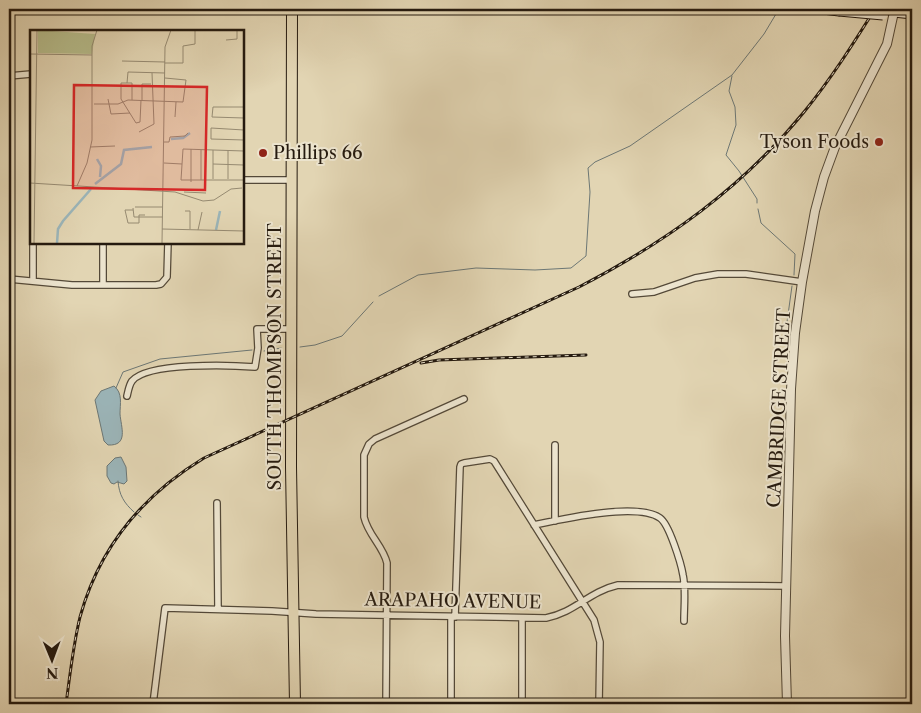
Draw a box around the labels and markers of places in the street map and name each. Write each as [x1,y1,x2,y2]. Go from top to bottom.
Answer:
place label: Tyson Foods [760,131,869,153]
marker: Tyson Foods [873,136,885,148]
place label: Phillips 66 [273,142,363,164]
marker: Phillips 66 [257,147,269,159]

